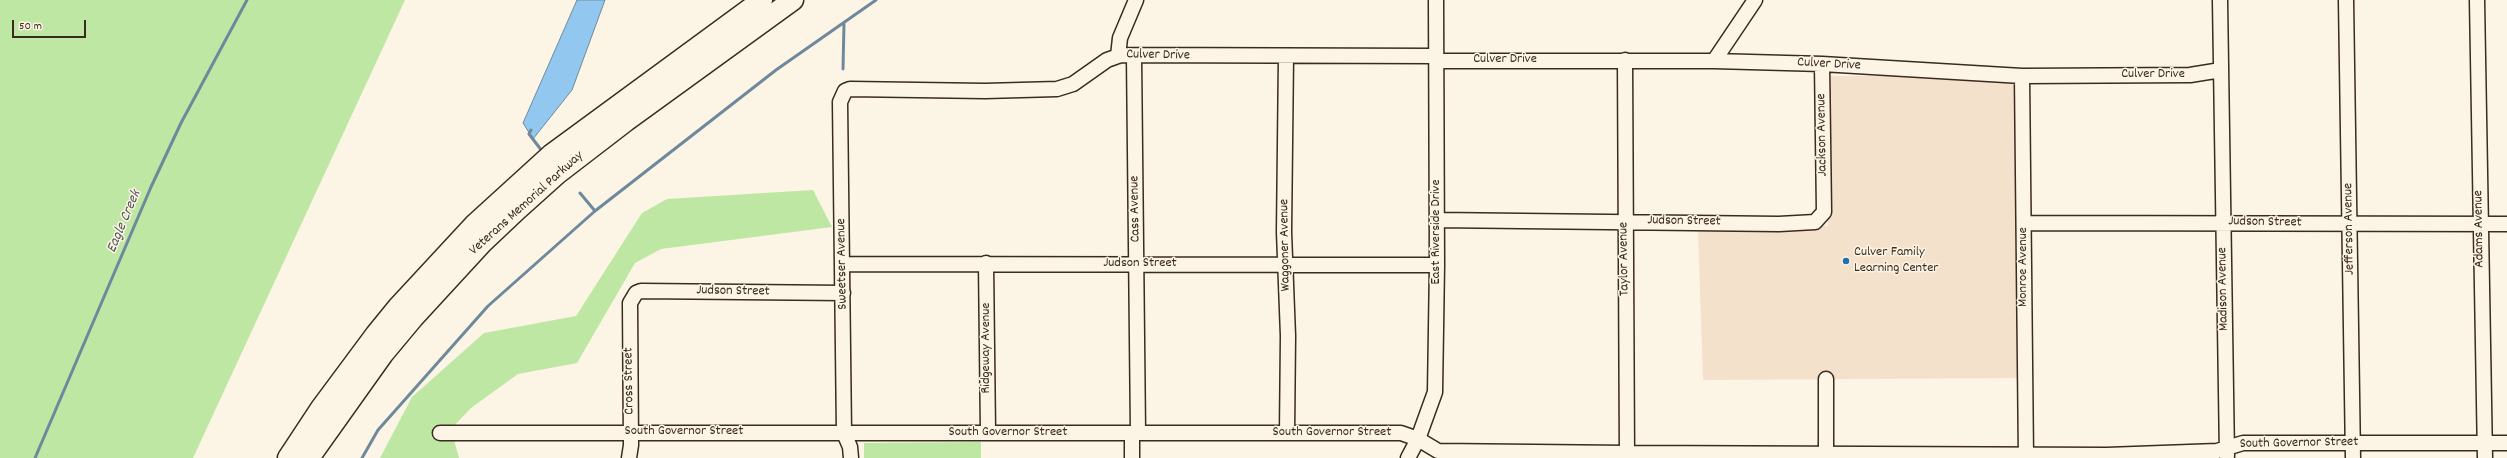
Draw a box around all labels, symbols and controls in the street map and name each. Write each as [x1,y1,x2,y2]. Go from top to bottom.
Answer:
scale bar [14,12,88,38]
text: 50 m [19,18,42,35]
street label: Culver Drive [1126,47,1190,65]
street label: Culver Drive [1473,52,1537,68]
street label: Culver Drive [1797,55,1861,75]
street label: Culver Drive [2121,67,2185,83]
street label: Jackson Avenue [1814,93,1832,177]
street label: Veterans Memorial Parkway [466,148,588,260]
street label: Cass Avenue [1127,175,1145,243]
street label: East Riverside Drive [1429,179,1445,285]
street label: Jefferson Avenue [2341,183,2359,275]
water label: Eagle Creek [104,188,146,256]
street label: Adams Avenue [2471,190,2489,268]
street label: Waggoner Avenue [1277,199,1295,291]
street label: Judson Street [1647,213,1721,231]
street label: Judson Street [2228,214,2302,232]
street label: Sweetser Avenue [834,218,852,310]
street label: Taylor Avenue [1616,222,1634,296]
street label: Monroe Avenue [2016,227,2032,307]
place label: Culver Family Learning Center [1854,245,1939,278]
street label: Madison Avenue [2215,247,2233,331]
street label: Judson Street [1103,256,1177,272]
marker: Culver Family Learning Center [1841,256,1851,266]
street label: Judson Street [696,283,770,301]
street label: Ridgeway Avenue [979,303,995,393]
street label: Cross Street [621,347,639,415]
street label: South Governor Street [625,424,743,440]
street label: South Governor Street [949,425,1067,441]
street label: South Governor Street [1273,425,1391,441]
street label: South Governor Street [2239,435,2359,453]

